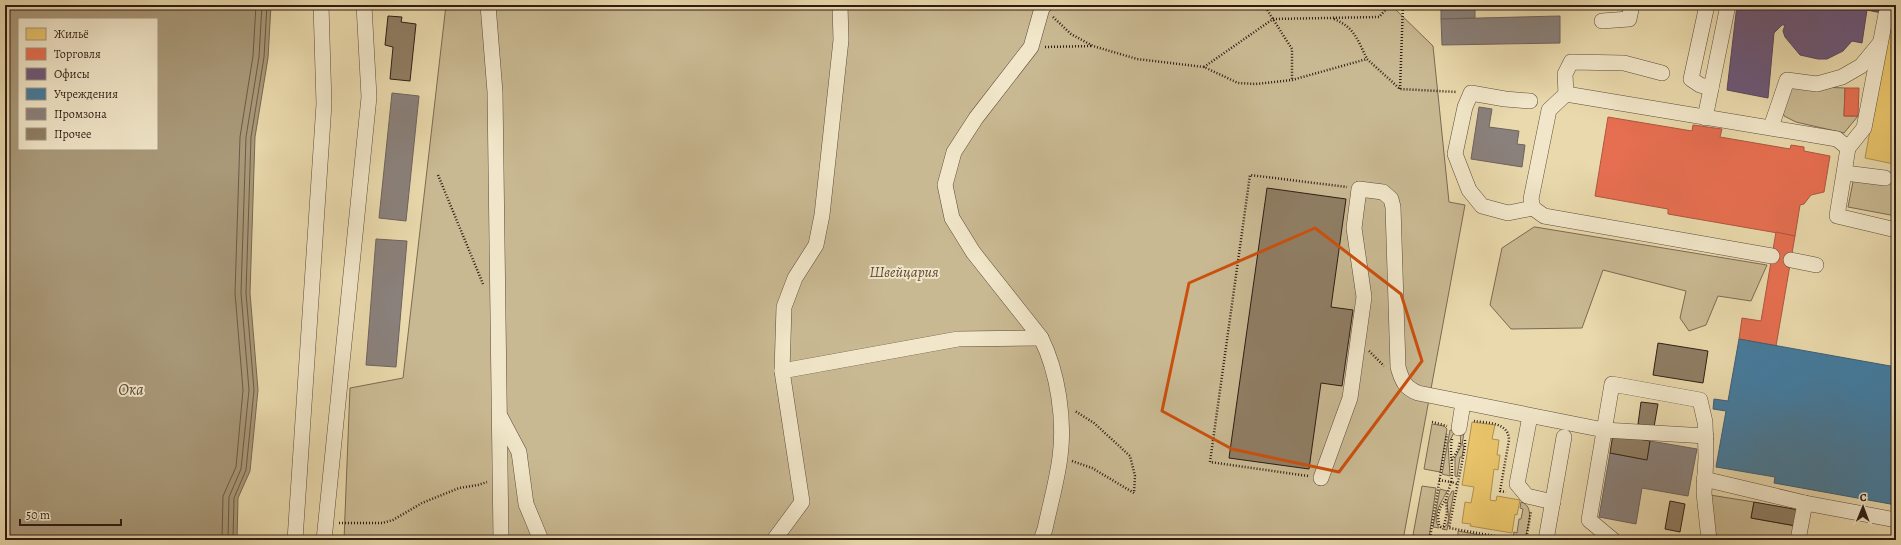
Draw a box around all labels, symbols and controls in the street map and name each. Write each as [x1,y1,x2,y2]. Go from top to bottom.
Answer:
legend [18,18,158,150]
text: Жильё [54,26,89,42]
text: Торговля [54,46,101,62]
text: Офисы [54,66,90,82]
text: Учреждения [54,86,118,102]
text: Промзона [54,106,107,122]
text: Прочее [54,126,92,142]
park label: Швейцария [869,262,939,282]
water label: Ока [118,379,144,401]
north arrow [1843,487,1883,527]
text: С [1860,490,1867,505]
scale bar [20,501,121,527]
text: 50 m [26,507,50,523]

